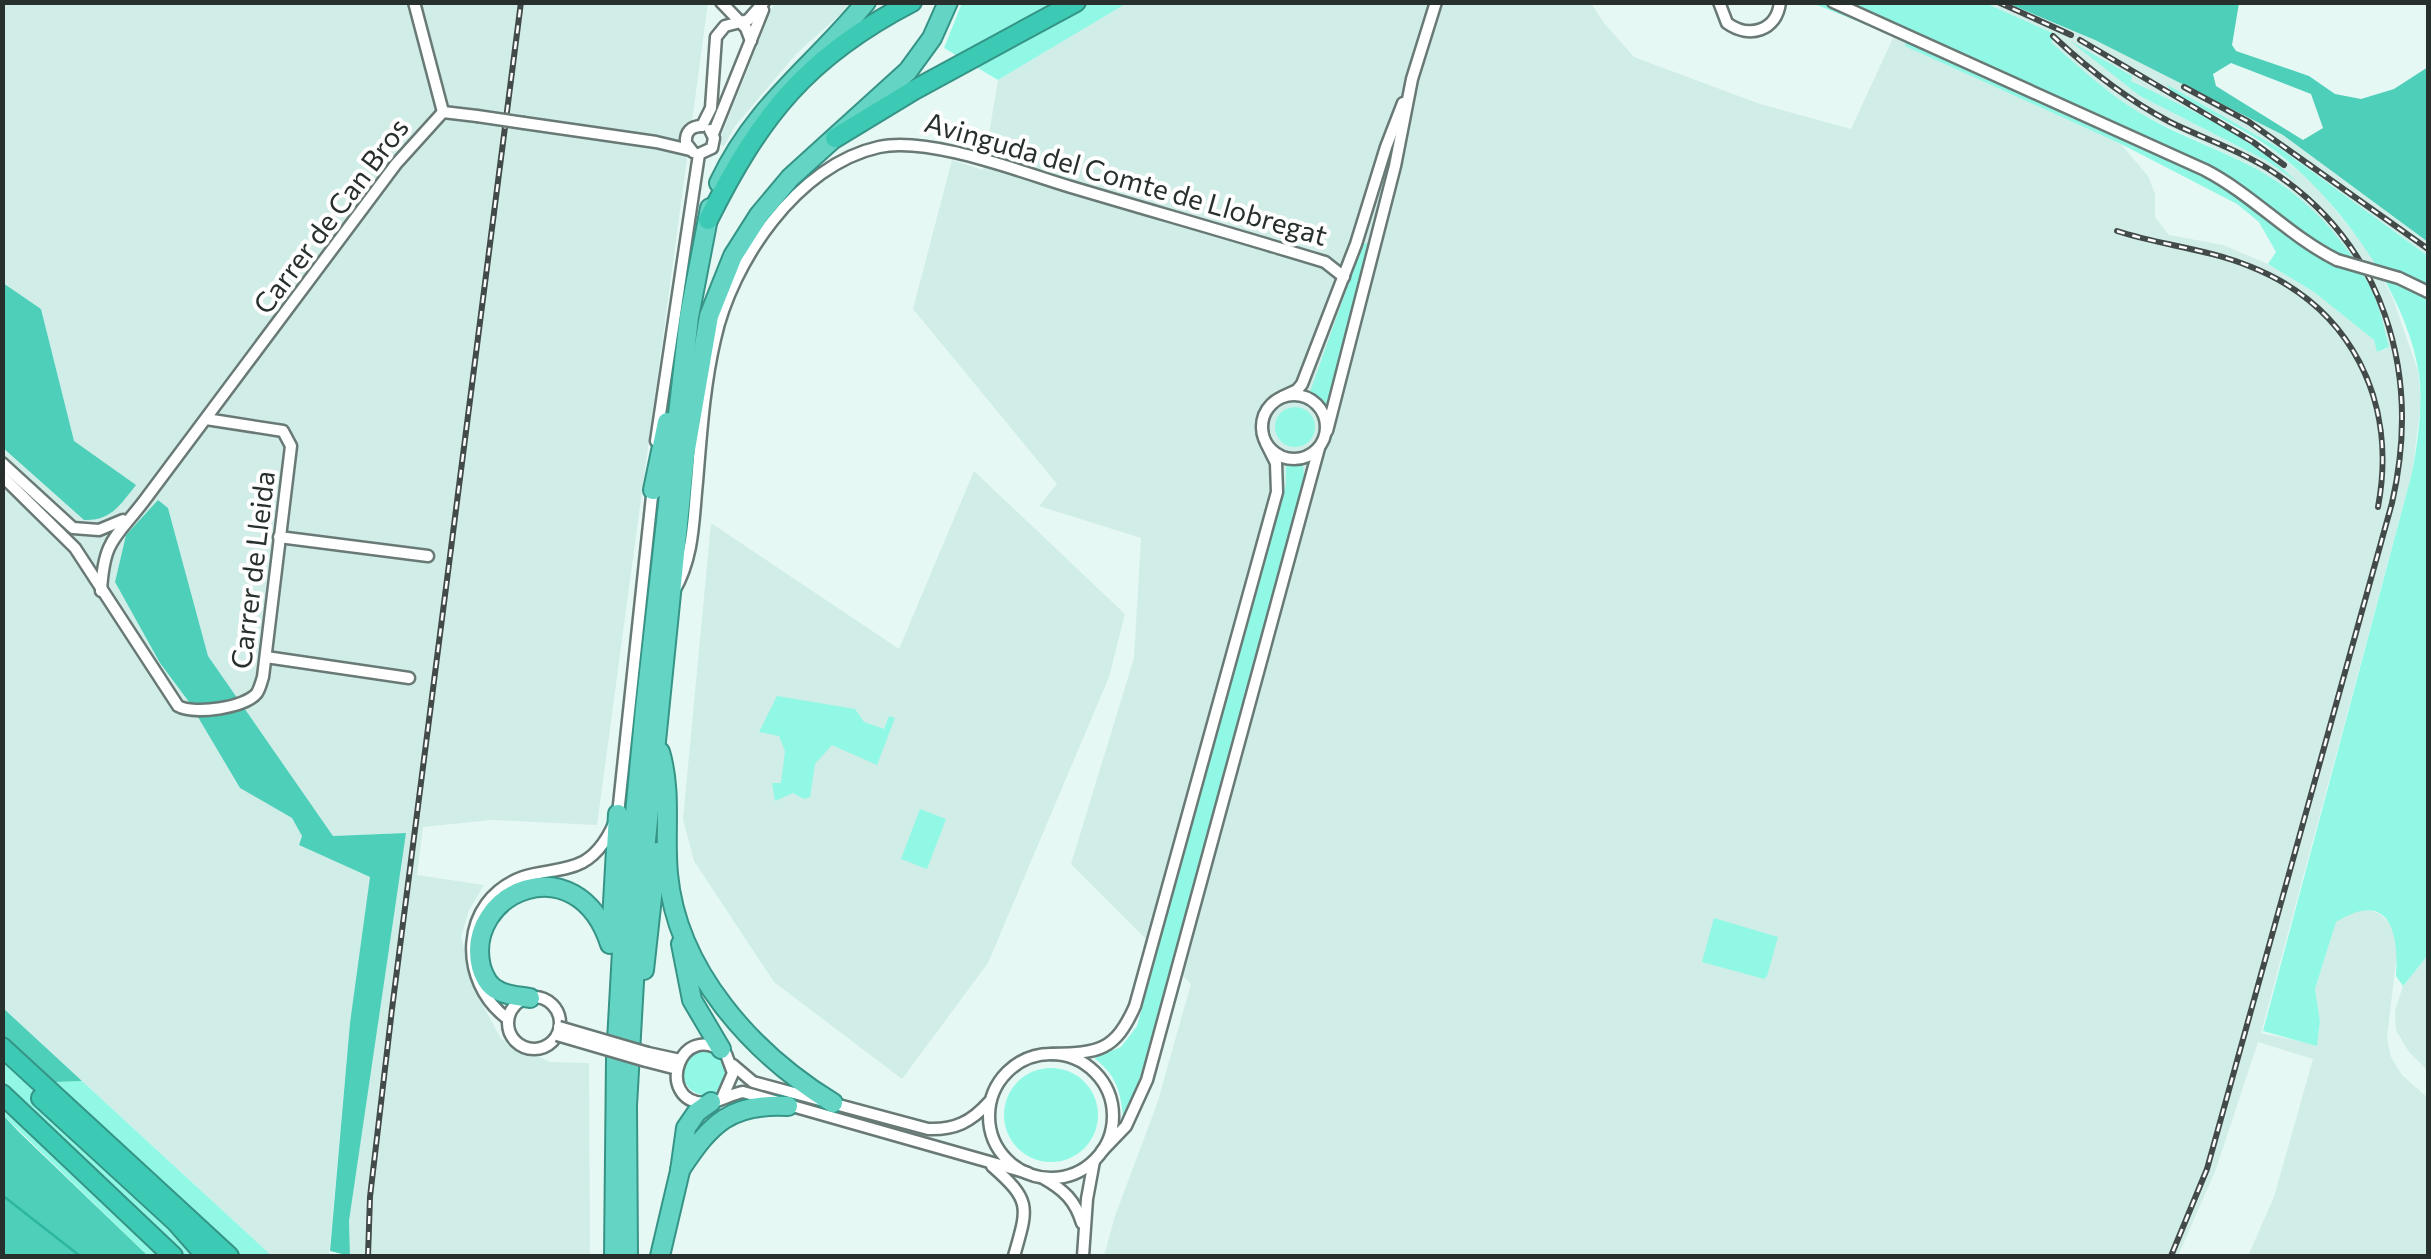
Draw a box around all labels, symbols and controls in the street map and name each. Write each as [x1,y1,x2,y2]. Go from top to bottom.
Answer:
street label: Avinguda del Comte de Llobregat [921,104,1332,252]
street label: Carrer de Can Bros [245,111,415,320]
street label: Carrer de Lleida [223,469,281,671]

